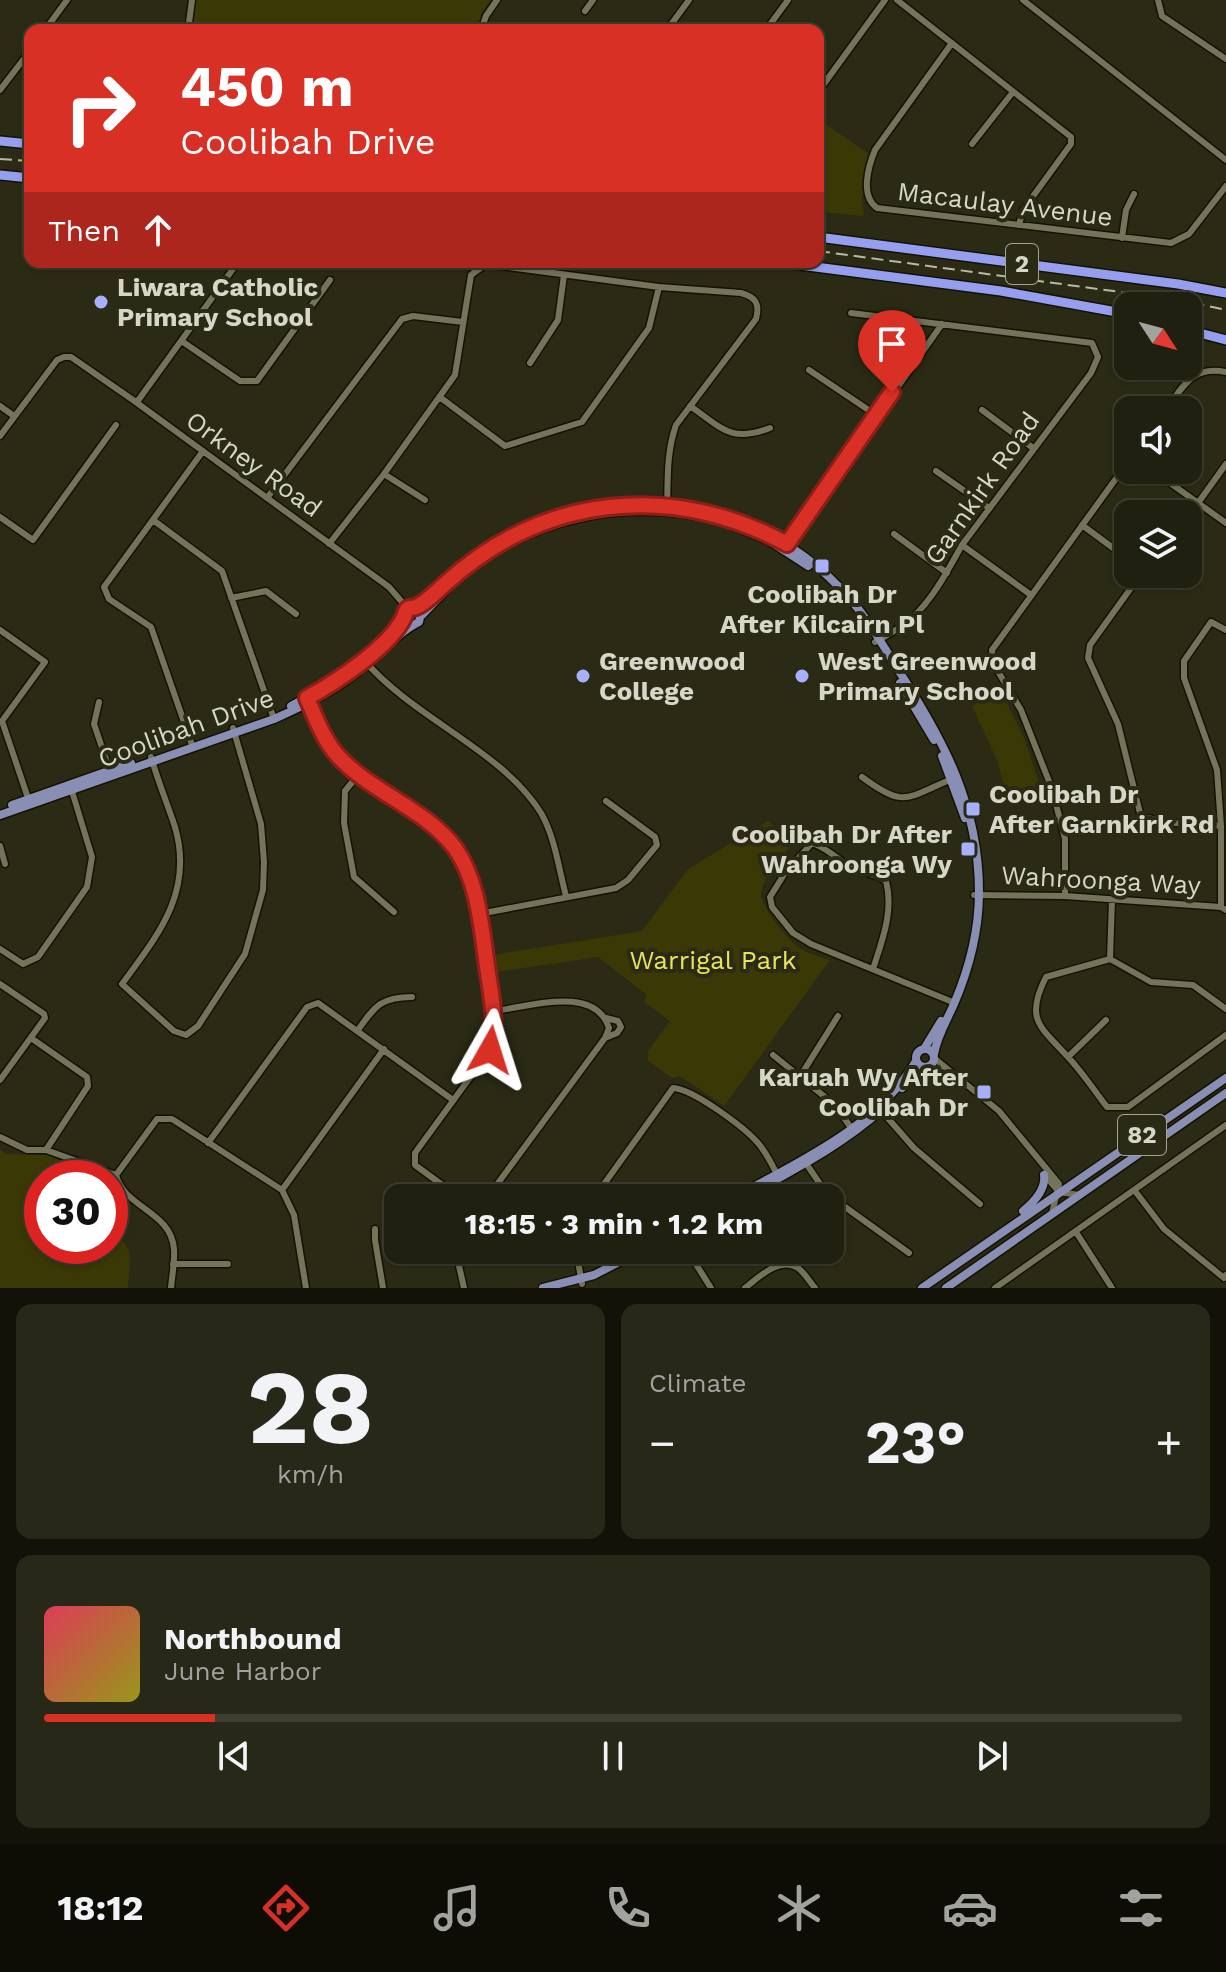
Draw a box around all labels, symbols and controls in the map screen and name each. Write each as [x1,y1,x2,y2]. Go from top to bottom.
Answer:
text: 450 m [180,54,354,120]
icon: right [48,56,152,160]
text: Coolibah Drive [180,121,436,163]
street label: Macaulay Avenue [896,176,1114,232]
icon: ahead [136,208,180,252]
text: Then [48,213,120,248]
road number: 2 [1006,244,1038,284]
place label: Liwara Catholic Primary School [117,272,318,332]
north arrow [1114,292,1202,380]
map controls [1114,292,1202,588]
marker: Liwara Catholic Primary School [92,293,110,311]
pin [858,310,926,392]
icon: arrive [870,322,914,366]
button: sound [1114,396,1202,484]
street label: Orkney Road [180,405,328,523]
street label: Garnkirk Road [918,406,1046,570]
button: layers [1114,500,1202,588]
marker: Coolibah Dr After Kilcairn Pl [813,557,831,575]
place label: Coolibah Dr After Kilcairn Pl [720,579,924,639]
place label: Greenwood College [599,646,745,706]
place label: West Greenwood Primary School [818,646,1037,706]
marker: Greenwood College [574,667,592,685]
marker: West Greenwood Primary School [793,667,811,685]
street label: Coolibah Drive [94,682,278,774]
place label: Coolibah Dr After Garnkirk Rd [989,779,1214,839]
marker: Coolibah Dr After Garnkirk Rd [964,800,982,818]
place label: Coolibah Dr After Wahroonga Wy [731,819,953,879]
marker: Coolibah Dr After Wahroonga Wy [959,840,977,858]
street label: Wahroonga Way [1000,860,1202,900]
park label: Warrigal Park [629,945,797,975]
position arrow [448,1008,532,1092]
place label: Karuah Wy After Coolibah Dr [758,1062,969,1122]
marker: Karuah Wy After Coolibah Dr [975,1083,993,1101]
road number: 82 [1118,1115,1166,1155]
speed limit sign: 30 [24,1160,128,1264]
text: 18:15 · 3 min · 1.2 km [465,1206,763,1241]
text: 28 [247,1346,374,1468]
text: Climate [649,1368,747,1398]
text: 23° [865,1407,966,1478]
text: − [649,1417,676,1469]
text: + [1155,1417,1182,1469]
text: km/h [277,1459,344,1489]
text: Northbound [164,1621,341,1656]
text: June Harbor [164,1656,321,1686]
icon: previous [212,1734,256,1778]
icon: pause [591,1734,635,1778]
icon: next [970,1734,1014,1778]
icon: directions [258,1880,314,1936]
icon: music [429,1880,485,1936]
icon: phone [600,1880,656,1936]
icon: climate [771,1880,827,1936]
icon: car [942,1880,998,1936]
icon: filters [1113,1880,1169,1936]
text: 18:12 [57,1887,143,1929]

